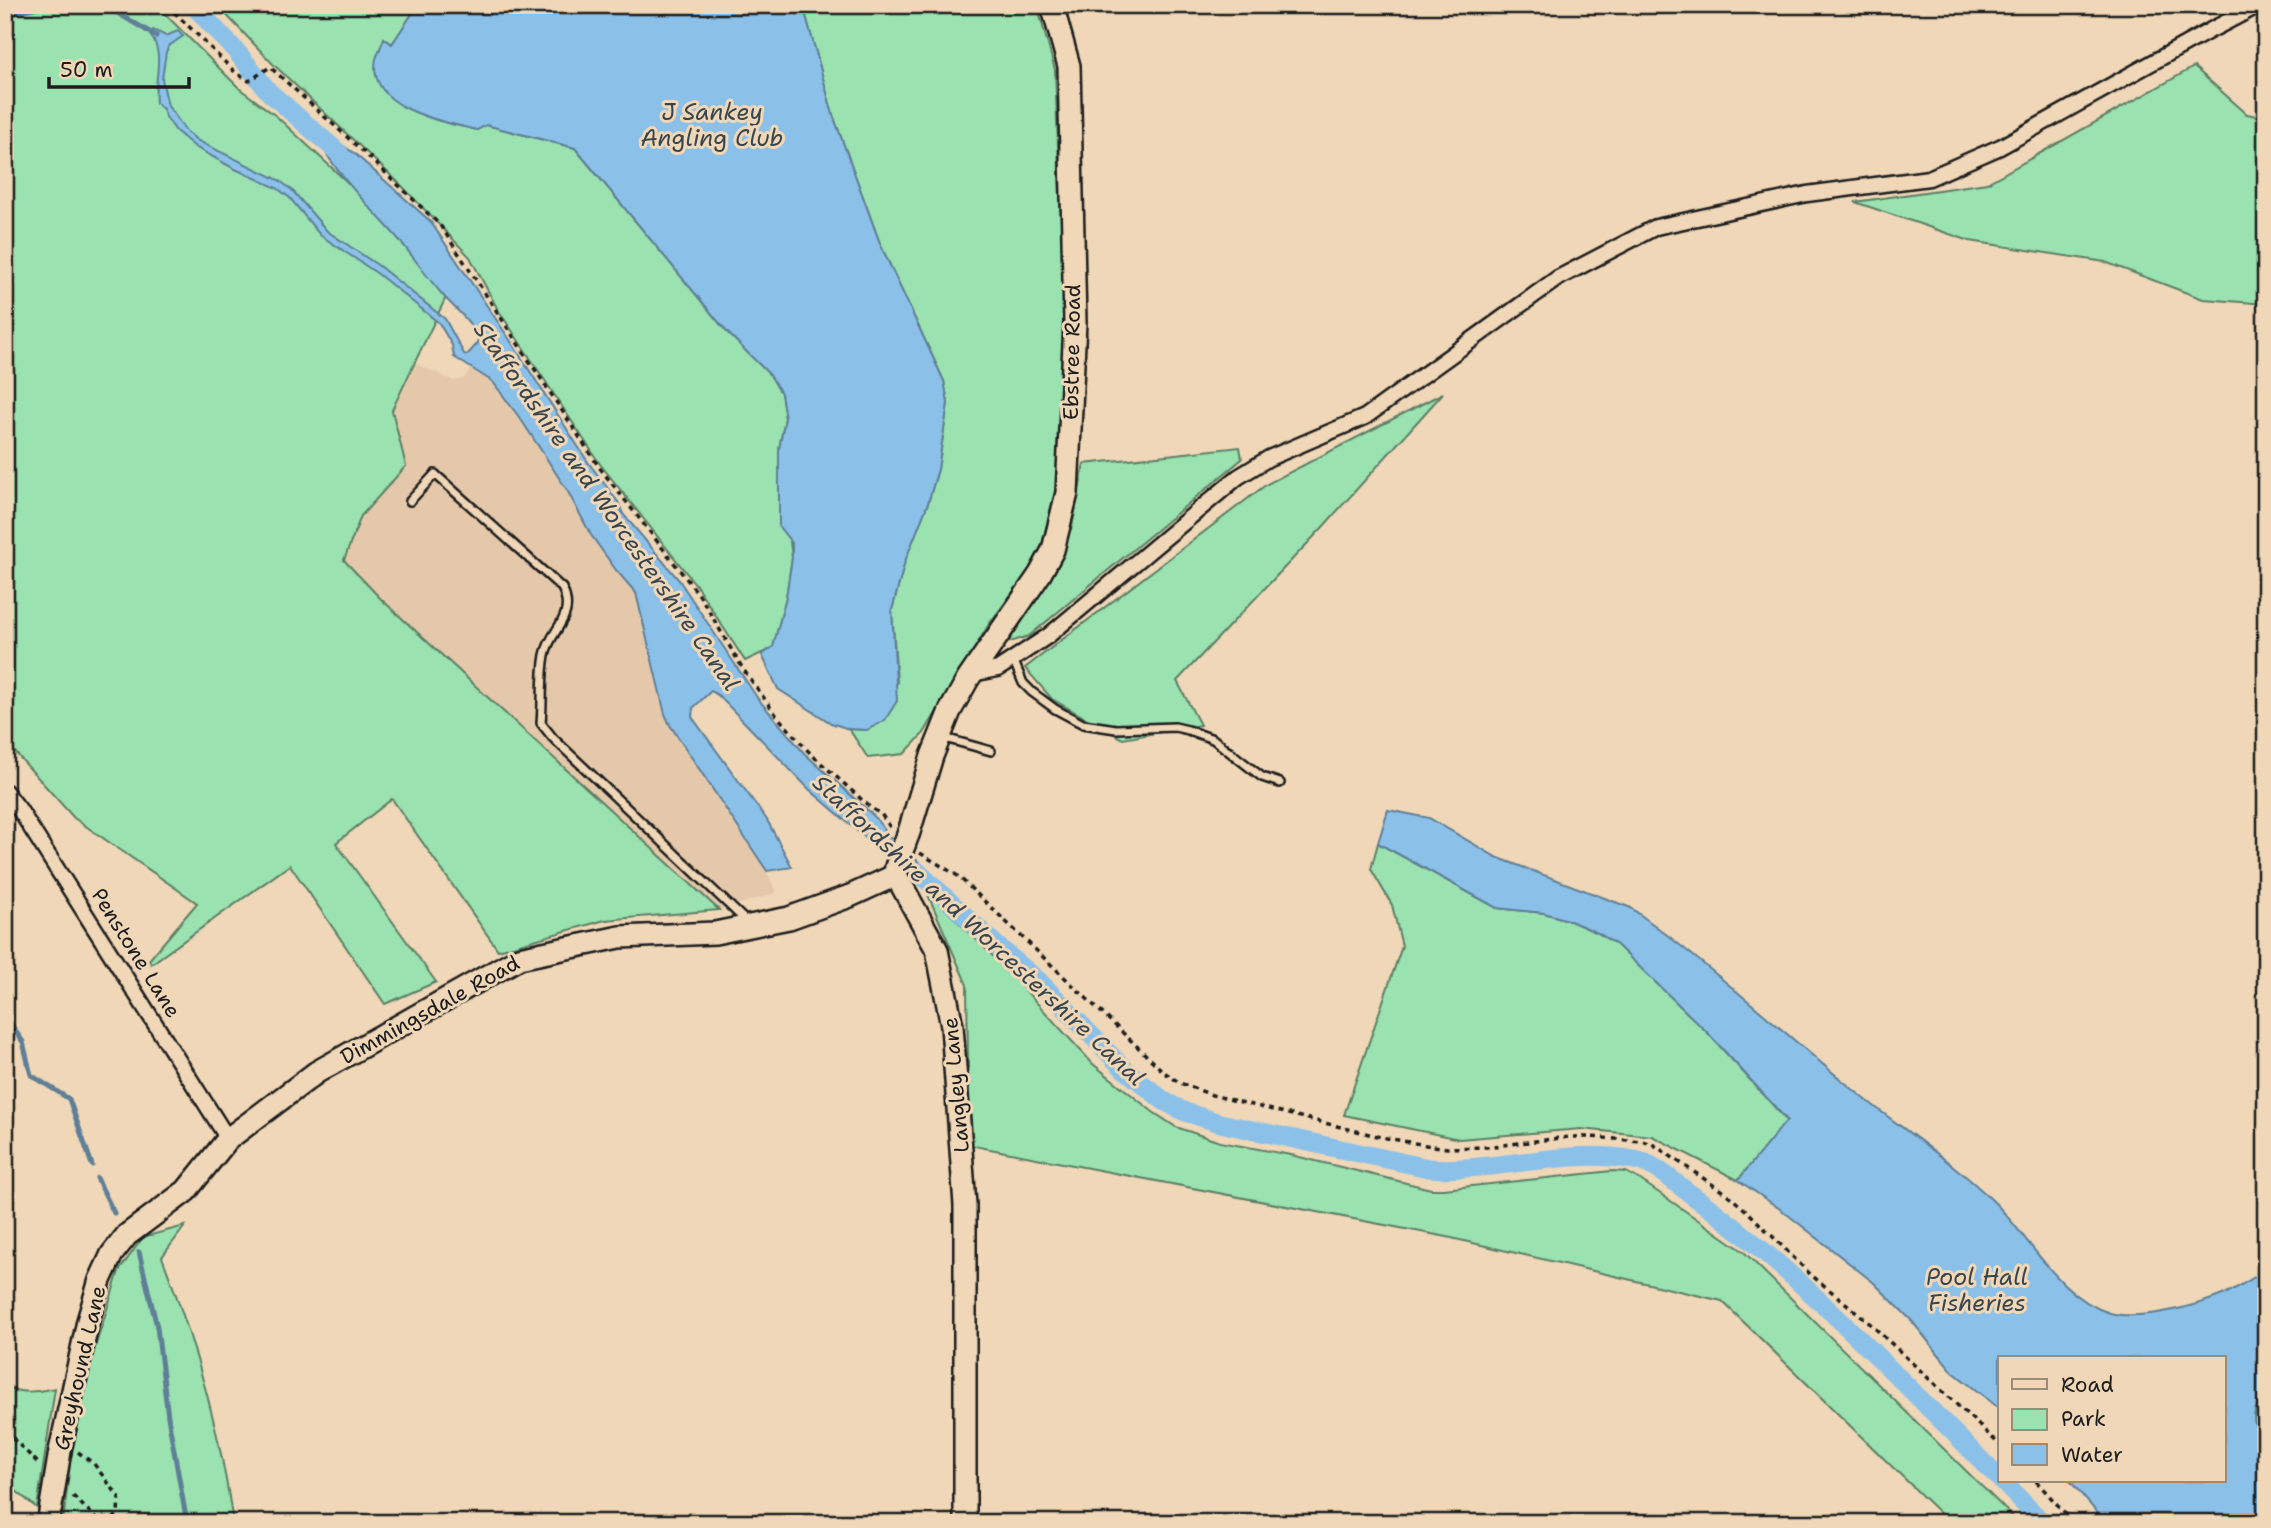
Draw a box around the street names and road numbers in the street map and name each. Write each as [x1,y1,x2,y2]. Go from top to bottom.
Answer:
street label: Ebstree Road [1057,284,1087,420]
street label: Penstone Lane [85,883,187,1023]
street label: Dimmingsdale Road [335,949,525,1071]
street label: Langley Lane [936,1016,976,1154]
street label: Greyhound Lane [47,1283,113,1453]

